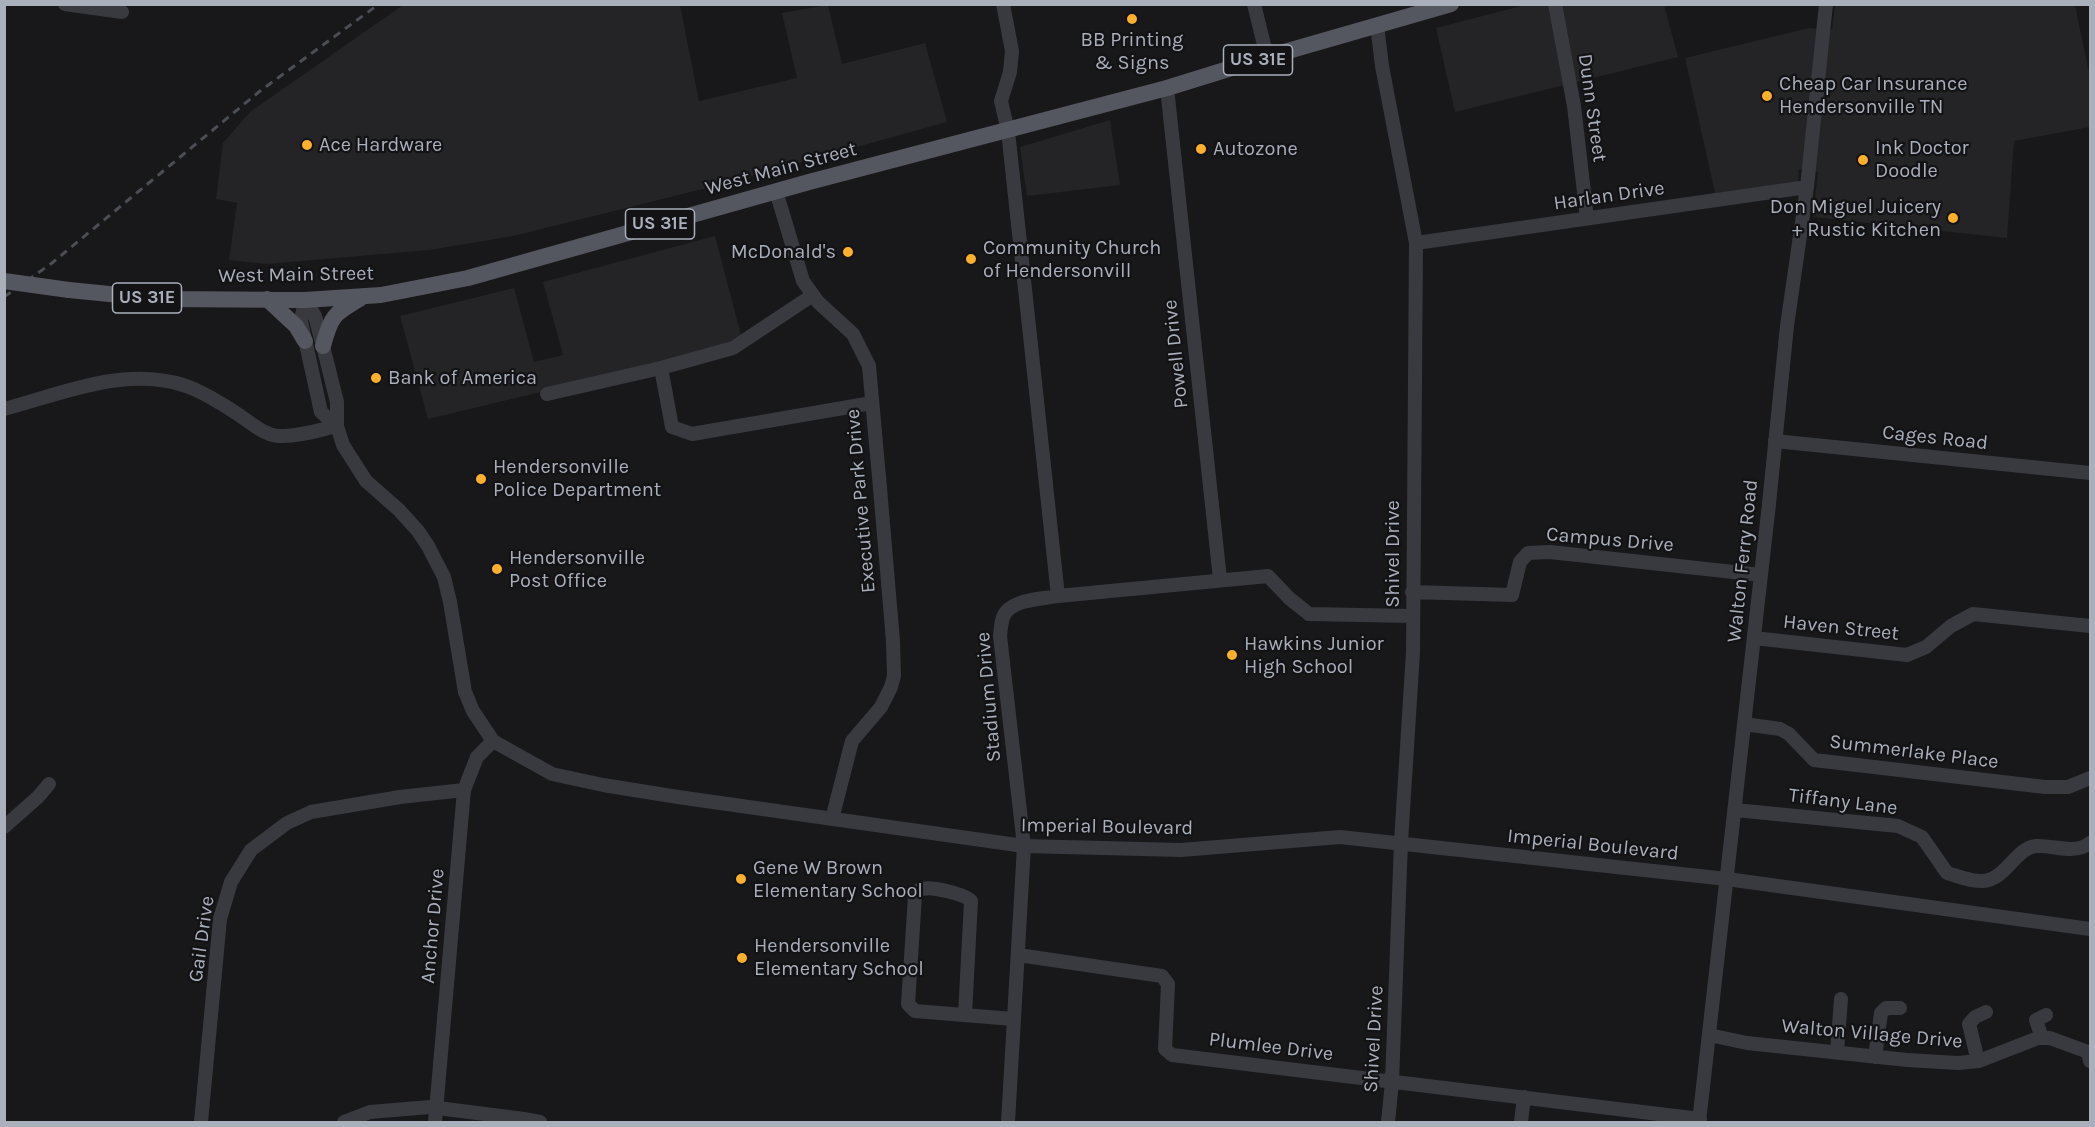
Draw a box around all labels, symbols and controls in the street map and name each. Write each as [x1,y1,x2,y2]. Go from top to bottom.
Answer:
marker: BB Printing & Signs [1125,12,1139,26]
place label: BB Printing & Signs [1081,28,1183,75]
road number: US 31E [1224,45,1292,75]
street label: Dunn Street [1573,52,1611,164]
place label: Cheap Car Insurance Hendersonville TN [1779,72,1967,119]
marker: Cheap Car Insurance Hendersonville TN [1760,89,1774,103]
place label: Ace Hardware [319,133,442,157]
place label: Ink Doctor Doodle [1875,136,1969,183]
street label: West Main Street [703,137,859,201]
place label: Autozone [1213,137,1298,161]
marker: Ace Hardware [300,138,314,152]
marker: Autozone [1194,142,1208,156]
marker: Ink Doctor Doodle [1856,153,1870,167]
street label: Harlan Drive [1552,176,1666,216]
place label: Don Miguel Juicery + Rustic Kitchen [1770,195,1941,242]
road number: US 31E [626,209,694,239]
marker: Don Miguel Juicery + Rustic Kitchen [1946,211,1960,225]
place label: Community Church of Hendersonvill [983,236,1161,283]
place label: McDonald's [731,240,836,264]
marker: McDonald's [841,245,855,259]
marker: Community Church of Hendersonvill [964,252,978,266]
street label: West Main Street [218,262,374,288]
road number: US 31E [112,283,182,313]
street label: Powell Drive [1158,298,1194,410]
place label: Bank of America [388,366,537,390]
marker: Bank of America [369,371,383,385]
street label: Executive Park Drive [841,408,881,594]
street label: Cages Road [1881,421,1989,455]
place label: Hendersonville Police Department [493,455,661,502]
marker: Hendersonville Police Department [474,472,488,486]
street label: Walton Ferry Road [1723,478,1763,644]
street label: Shivel Drive [1381,500,1405,608]
street label: Campus Drive [1545,522,1675,558]
place label: Hendersonville Post Office [509,546,645,593]
marker: Hendersonville Post Office [490,562,504,576]
street label: Haven Street [1782,610,1900,646]
street label: Stadium Drive [971,631,1007,763]
place label: Hawkins Junior High School [1244,632,1384,679]
marker: Hawkins Junior High School [1225,648,1239,662]
street label: Summerlake Place [1828,730,2000,774]
street label: Tiffany Lane [1787,783,1899,821]
street label: Imperial Boulevard [1021,813,1193,841]
street label: Imperial Boulevard [1506,824,1680,866]
place label: Gene W Brown Elementary School [753,856,923,903]
street label: Anchor Drive [416,867,450,985]
marker: Gene W Brown Elementary School [734,872,748,886]
street label: Gail Drive [184,894,220,984]
place label: Hendersonville Elementary School [754,934,924,981]
marker: Hendersonville Elementary School [735,951,749,965]
street label: Shivel Drive [1359,985,1389,1093]
street label: Walton Village Drive [1781,1014,1963,1054]
street label: Plumlee Drive [1207,1027,1335,1067]

